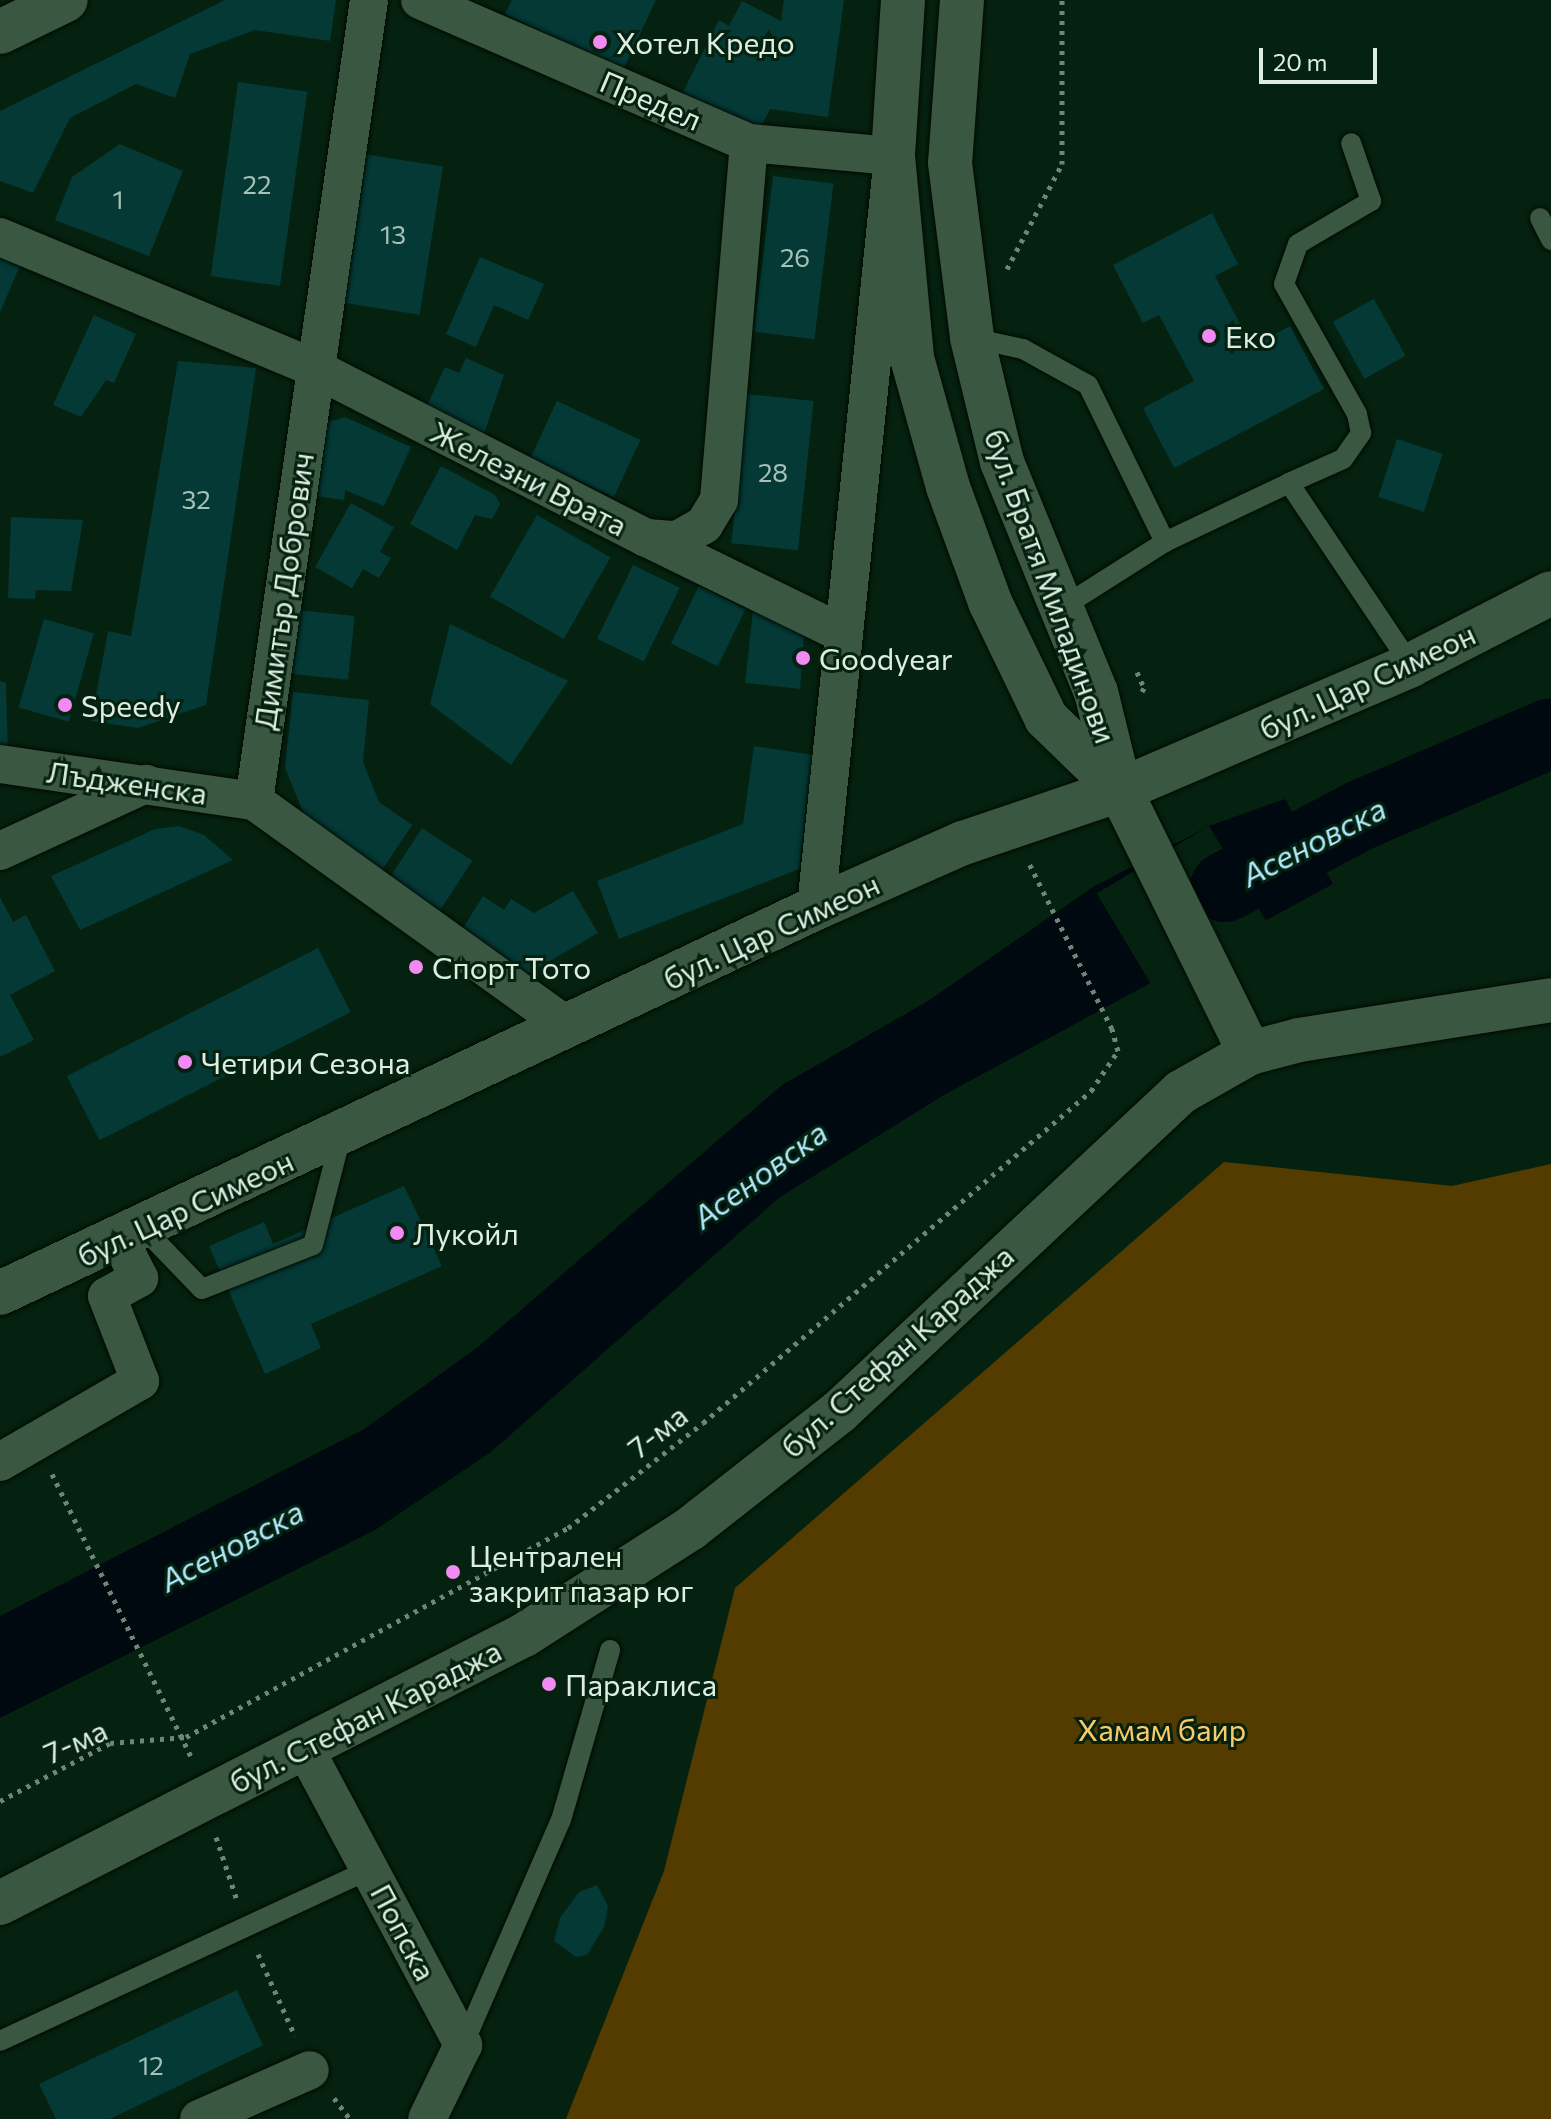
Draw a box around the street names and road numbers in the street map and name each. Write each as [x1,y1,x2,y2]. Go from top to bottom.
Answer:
street label: Предел [595,63,707,137]
street label: Железни Врата [425,413,633,543]
street label: бул. Братя Миладинови [977,424,1125,748]
street label: Димитър Добрович [246,450,320,732]
street label: бул. Цар Симеон [1253,615,1481,747]
street label: Лъдженска [45,753,209,811]
street label: бул. Цар Симеон [657,865,885,997]
street label: бул. Цар Симеон [71,1142,299,1274]
street label: бул. Стефан Караджа [774,1237,1020,1465]
street label: 7-ма [620,1397,694,1465]
street label: бул. Стефан Караджа [223,1632,507,1800]
street label: 7-ма [38,1711,112,1771]
street label: Попска [364,1878,444,1986]

